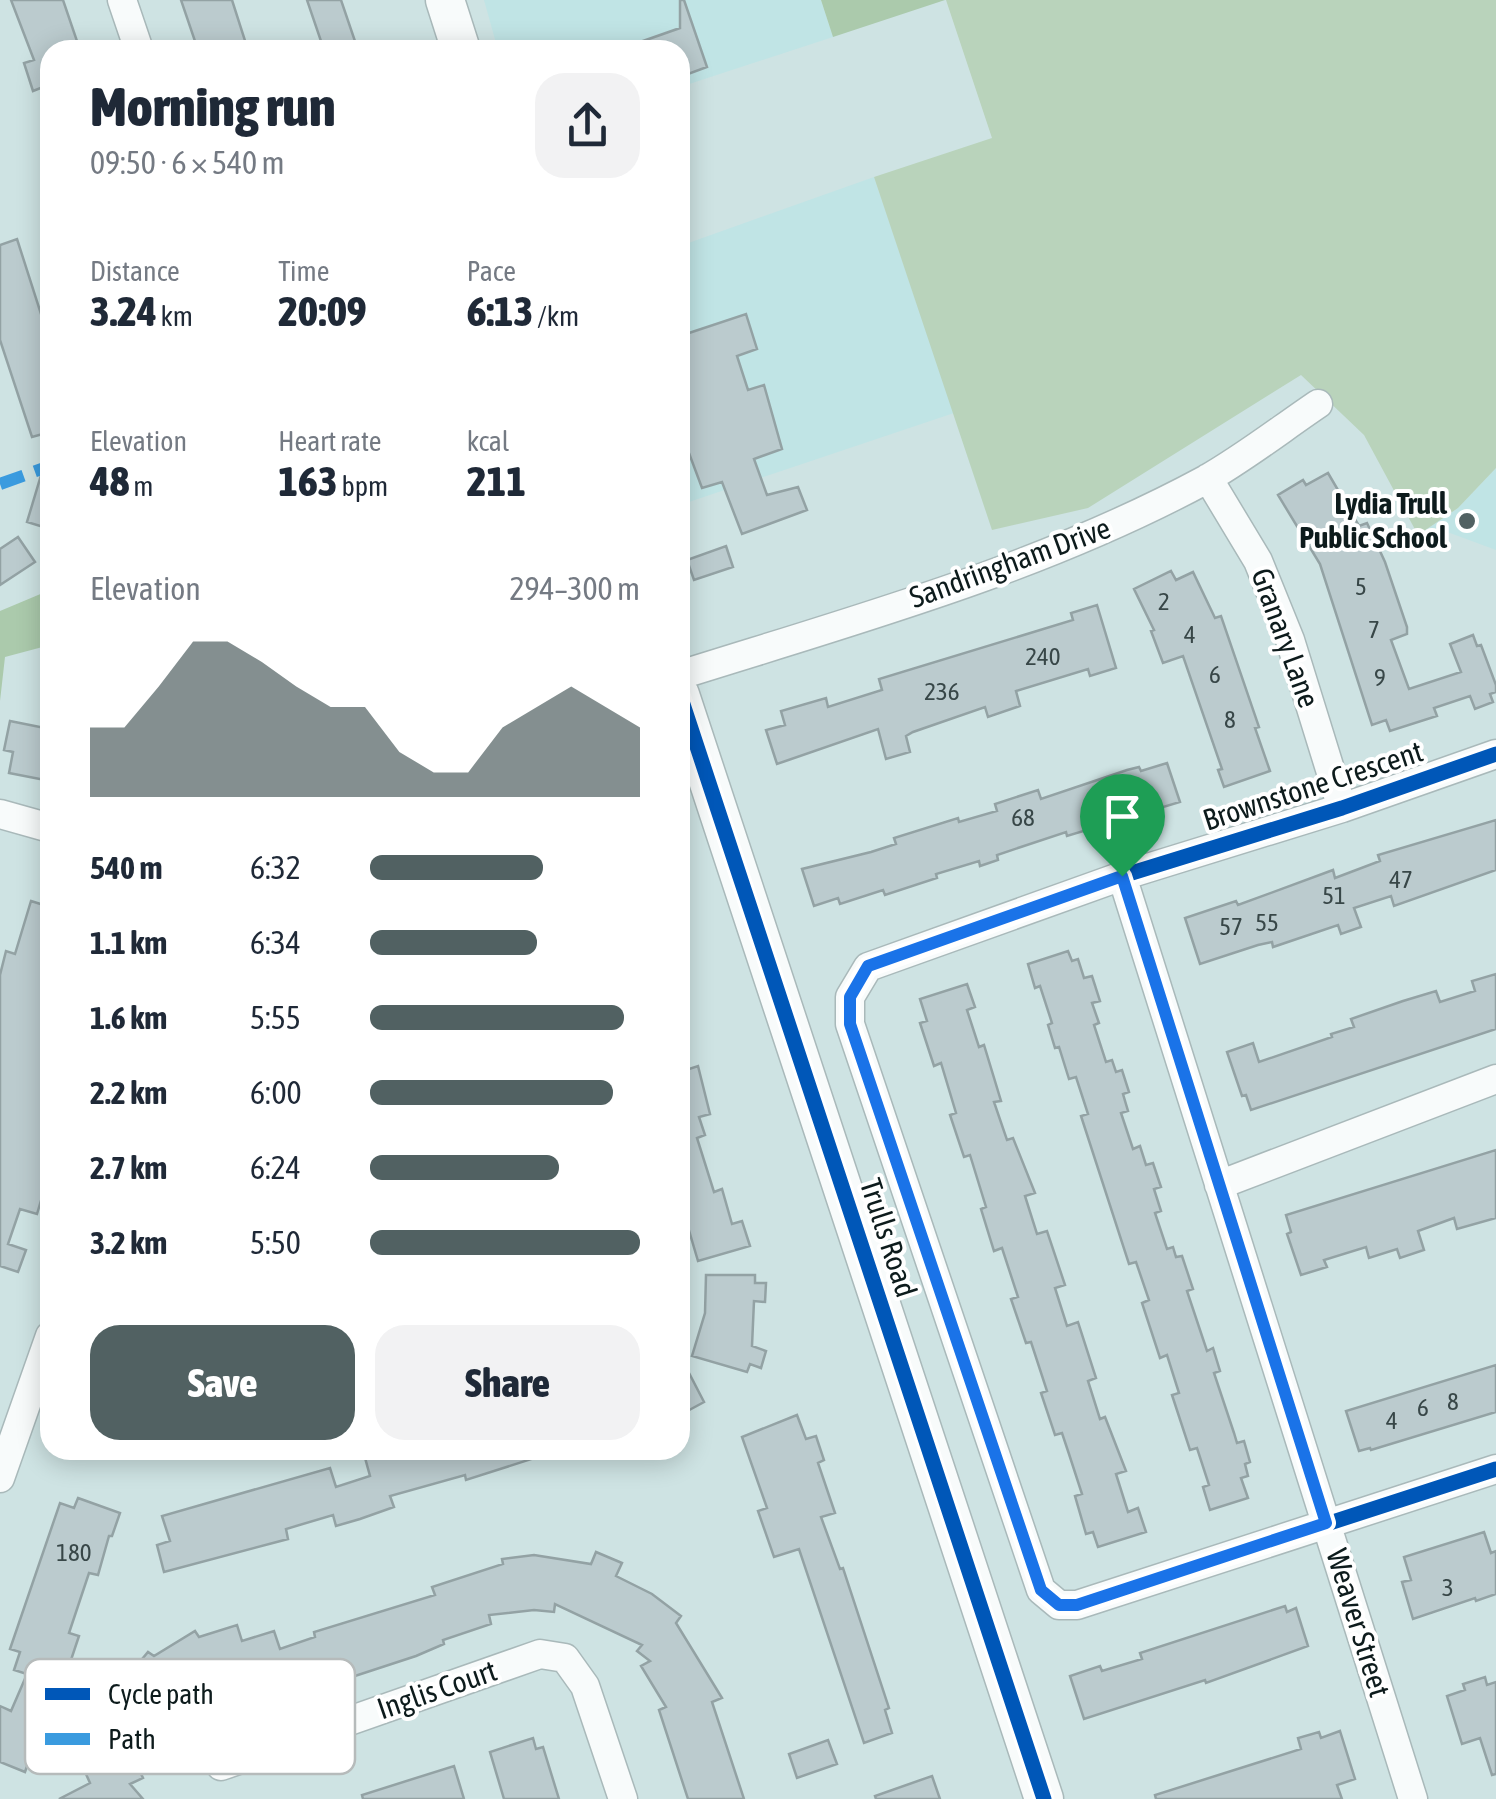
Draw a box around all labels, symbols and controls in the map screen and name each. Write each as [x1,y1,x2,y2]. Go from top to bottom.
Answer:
button: share [535,73,640,178]
text: Morning run [90,75,336,138]
text: 09:50 · 6 × 540 m [90,144,284,181]
text: Distance [90,255,180,287]
text: Time [278,255,329,287]
text: Pace [467,255,516,287]
text: 3.24 [90,287,157,335]
text: 20:09 [278,287,366,335]
text: 6:13 [467,287,533,335]
text: km [157,300,193,332]
text: /km [533,300,579,332]
text: Elevation [90,425,187,457]
text: Heart rate [278,425,381,457]
text: kcal [467,425,509,457]
text: 48 [90,457,129,505]
text: 163 [278,457,338,505]
text: 211 [467,457,526,505]
text: m [129,470,153,502]
text: bpm [338,470,388,502]
place label: Lydia Trull Public School [1299,486,1448,554]
street label: Sandringham Drive [905,510,1115,614]
marker: Lydia Trull Public School [1456,510,1478,532]
street label: Granary Lane [1245,563,1327,712]
text: Elevation [90,570,201,607]
text: 294–300 m [510,570,640,607]
house number: 5 [1355,572,1367,600]
house number: 2 [1158,587,1170,615]
house number: 7 [1368,615,1380,643]
house number: 4 [1184,620,1196,648]
house number: 240 [1025,642,1061,670]
house number: 6 [1209,660,1221,688]
house number: 9 [1374,663,1386,691]
house number: 236 [924,677,960,705]
house number: 8 [1224,705,1236,733]
street label: Brownstone Crescent [1198,733,1427,837]
pin [1080,774,1165,877]
icon: arrive [1095,789,1150,844]
house number: 68 [1011,803,1035,831]
text: 540 m [90,849,163,886]
text: 6:32 [250,849,301,886]
house number: 47 [1389,865,1413,893]
house number: 51 [1322,881,1346,909]
house number: 55 [1255,908,1279,936]
house number: 57 [1219,912,1243,940]
text: 1.1 km [90,924,167,961]
text: 6:34 [250,924,301,961]
text: 1.6 km [90,999,167,1036]
text: 5:55 [250,999,301,1036]
text: 2.2 km [90,1074,167,1111]
text: 6:00 [250,1074,301,1111]
text: 2.7 km [90,1149,167,1186]
text: 6:24 [250,1149,301,1186]
street label: Trulls Road [854,1174,924,1301]
text: 3.2 km [90,1224,167,1261]
text: 5:50 [250,1224,301,1261]
button: Save [90,1325,355,1440]
button: Share [375,1325,640,1440]
house number: 8 [1447,1387,1459,1415]
house number: 6 [1417,1393,1429,1421]
house number: 4 [1386,1406,1398,1434]
house number: 180 [56,1538,92,1566]
street label: Weaver Street [1320,1545,1398,1701]
house number: 3 [1442,1573,1454,1601]
street label: Inglis Court [373,1653,501,1725]
legend [25,1659,355,1774]
text: Cycle path [108,1678,214,1710]
text: Path [108,1723,156,1755]

